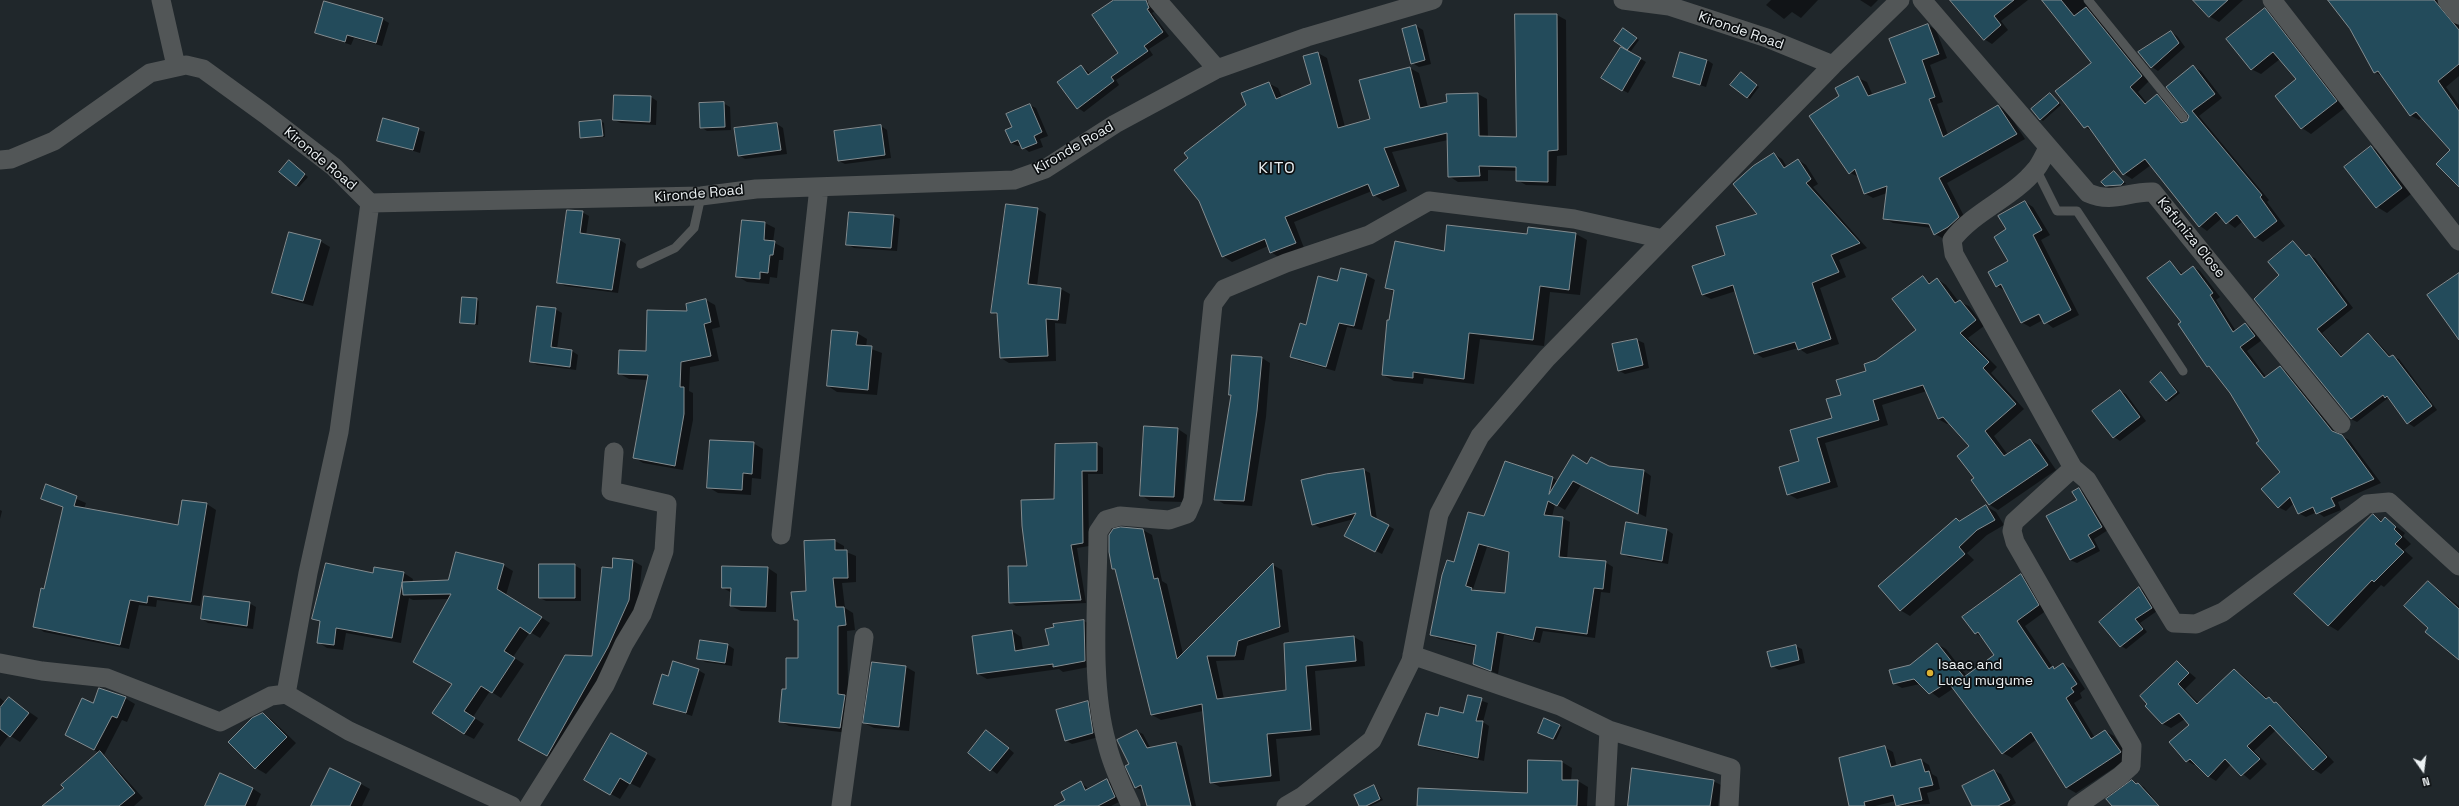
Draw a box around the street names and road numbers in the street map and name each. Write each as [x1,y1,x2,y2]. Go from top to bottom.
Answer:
street label: Kironde Road [1696,8,1786,54]
street label: Kironde Road [1031,118,1117,178]
street label: Kironde Road [280,124,360,194]
street label: Kironde Road [654,182,744,206]
street label: Kafuniza Close [2153,194,2229,282]

